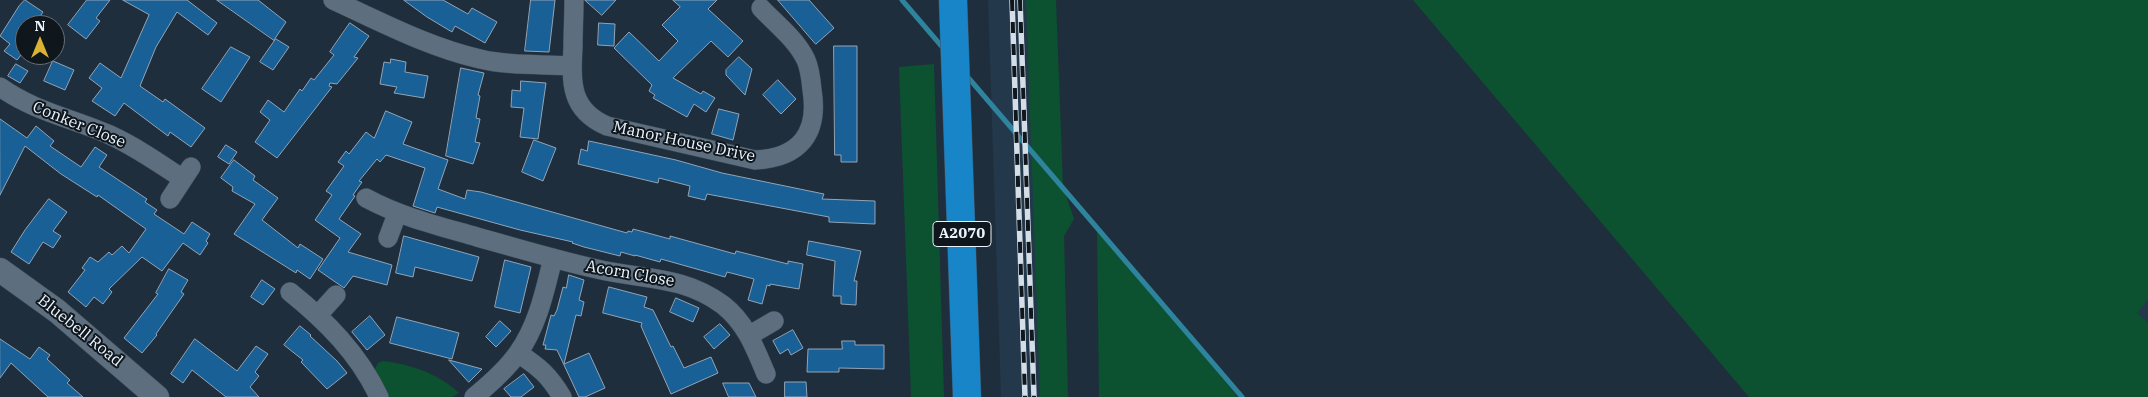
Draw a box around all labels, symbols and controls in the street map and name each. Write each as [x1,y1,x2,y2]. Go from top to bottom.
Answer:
north arrow [15,15,65,65]
text: N [34,17,46,35]
street label: Conker Close [30,98,128,152]
street label: Manor House Drive [611,118,757,166]
road number: A2070 [933,222,991,246]
street label: Acorn Close [584,257,676,291]
street label: Bluebell Road [34,291,126,371]

